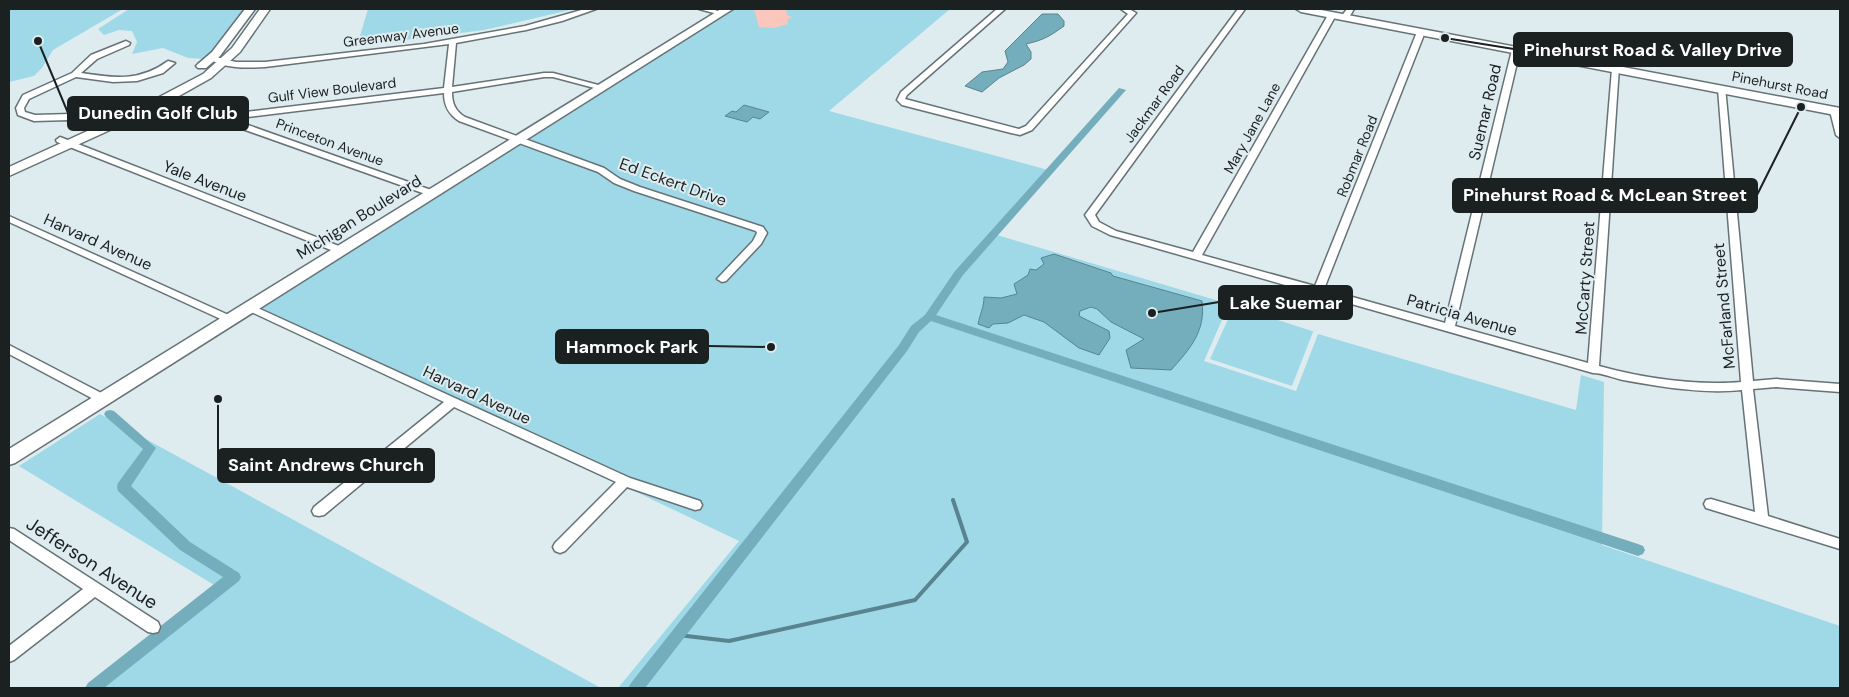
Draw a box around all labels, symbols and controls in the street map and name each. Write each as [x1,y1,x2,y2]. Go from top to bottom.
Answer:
street label: Greenway Avenue [342,19,460,51]
callout: Pinehurst Road & Valley Drive [1514,33,1792,66]
text: Pinehurst Road & Valley Drive [1524,38,1782,62]
street label: Jackmar Road [1120,62,1188,146]
street label: Suemar Road [1464,62,1506,162]
street label: Pinehurst Road [1731,67,1829,103]
street label: Gulf View Boulevard [267,73,397,107]
street label: Mary Jane Lane [1220,79,1284,177]
callout: Dunedin Golf Club [68,97,248,130]
text: Dunedin Golf Club [78,101,238,125]
street label: Robmar Road [1332,112,1382,200]
street label: Princeton Avenue [274,114,386,170]
street label: Ed Eckert Drive [617,153,729,211]
street label: Yale Avenue [160,155,250,207]
street label: Michigan Boulevard [293,170,425,264]
callout: Pinehurst Road & McLean Street [1453,179,1757,212]
text: Pinehurst Road & McLean Street [1463,183,1747,207]
street label: Harvard Avenue [41,209,155,275]
street label: McCarty Street [1571,221,1599,335]
street label: McFarland Street [1708,242,1740,370]
callout: Lake Suemar [1219,286,1352,319]
street label: Patricia Avenue [1404,289,1520,341]
text: Lake Suemar [1230,291,1342,315]
callout: Hammock Park [556,330,708,363]
text: Hammock Park [566,335,699,359]
street label: Harvard Avenue [420,361,534,429]
callout: Saint Andrews Church [218,449,434,482]
text: Saint Andrews Church [228,453,424,477]
street label: Jefferson Avenue [21,511,163,615]

